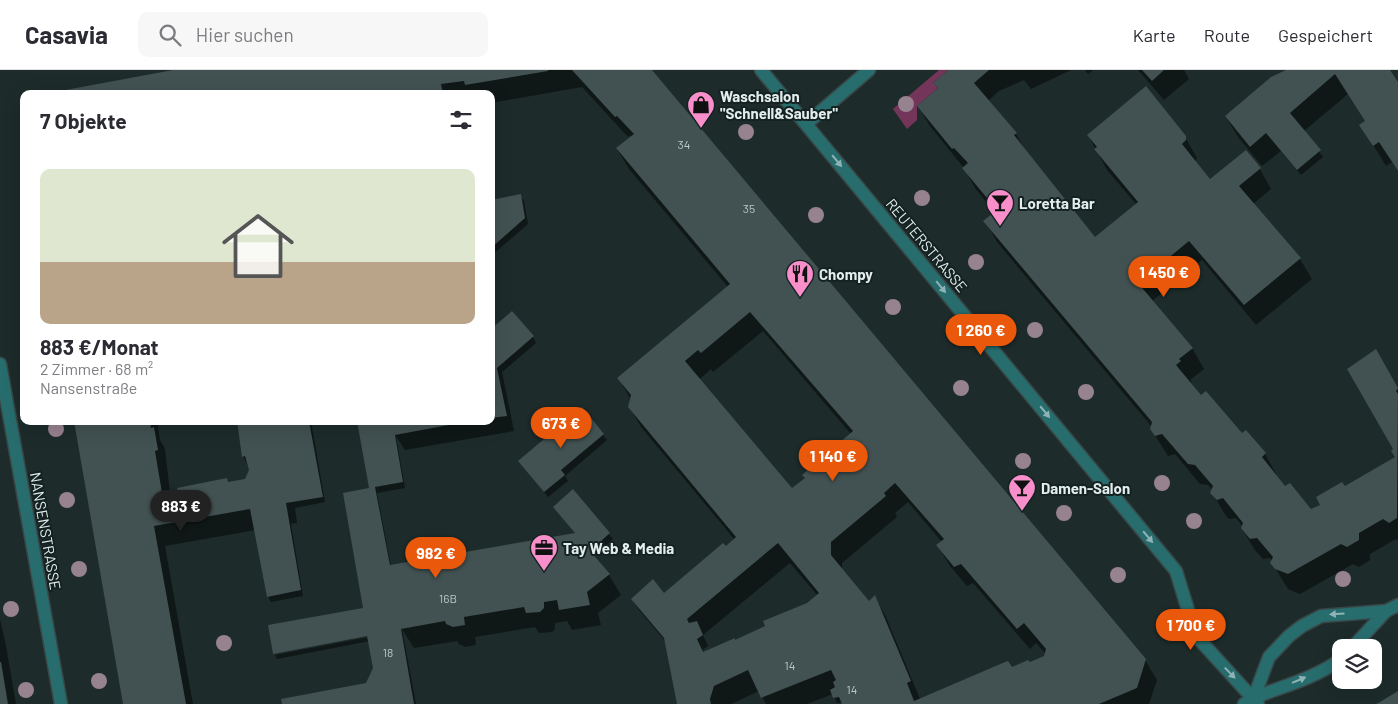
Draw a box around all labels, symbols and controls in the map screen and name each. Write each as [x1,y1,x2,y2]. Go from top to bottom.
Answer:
search box [138,12,488,57]
text: Casavia [25,20,108,49]
icon: search [156,21,184,49]
text: Hier suchen [196,23,294,46]
text: Karte [1133,24,1176,46]
text: Route [1204,24,1250,46]
text: Gespeichert [1278,24,1373,46]
place label: Waschsalon "Schnell&Sauber" [720,87,838,122]
shop icon: Waschsalon "Schnell&Sauber" [686,90,716,129]
icon: filters [447,106,475,134]
text: 7 Objekte [40,108,127,133]
house number: 34 [678,137,690,151]
one-way arrow [832,155,843,168]
bar icon: Loretta Bar [985,188,1015,227]
place label: Loretta Bar [1019,194,1095,212]
street label: REUTERSTRASSE [883,195,971,295]
icon: home [213,201,303,291]
house number: 35 [743,201,755,215]
pin: 1 450 € [1118,256,1210,298]
restaurant icon: Chompy [785,259,815,298]
text: 1 450 € [1139,262,1189,281]
place label: Chompy [819,265,873,283]
one-way arrow [935,280,947,292]
pin: 1 260 € [935,314,1027,356]
text: 1 260 € [957,320,1005,339]
text: 883 €/Monat [40,334,159,359]
text: 2 Zimmer · 68 m² [40,359,153,378]
text: Nansenstraße [40,378,137,397]
one-way arrow [1039,405,1050,418]
pin: 673 € [526,406,596,449]
text: 673 € [542,413,580,432]
pin: 1 140 € [787,440,879,482]
text: 1 140 € [810,446,856,465]
street label: NANSENSTRASSE [27,471,65,591]
bar icon: Damen-Salon [1007,473,1037,512]
place label: Damen-Salon [1041,479,1130,497]
pin: 883 € [146,490,216,532]
text: 883 € [161,496,201,515]
one-way arrow [1143,530,1154,543]
office icon: Tay Web & Media [529,533,559,572]
pin: 982 € [401,536,471,579]
place label: Tay Web & Media [563,539,674,557]
text: 982 € [416,543,456,562]
house number: 16B [439,591,457,605]
pin: 1 700 € [1145,608,1237,651]
one-way arrow [1329,611,1345,619]
text: 1 700 € [1167,615,1215,634]
map controls [1332,639,1382,689]
button: layers [1332,639,1382,689]
house number: 18 [383,645,393,659]
house number: 14 [785,658,795,672]
one-way arrow [1224,667,1236,679]
one-way arrow [1292,676,1306,684]
house number: 14 [847,682,857,696]

